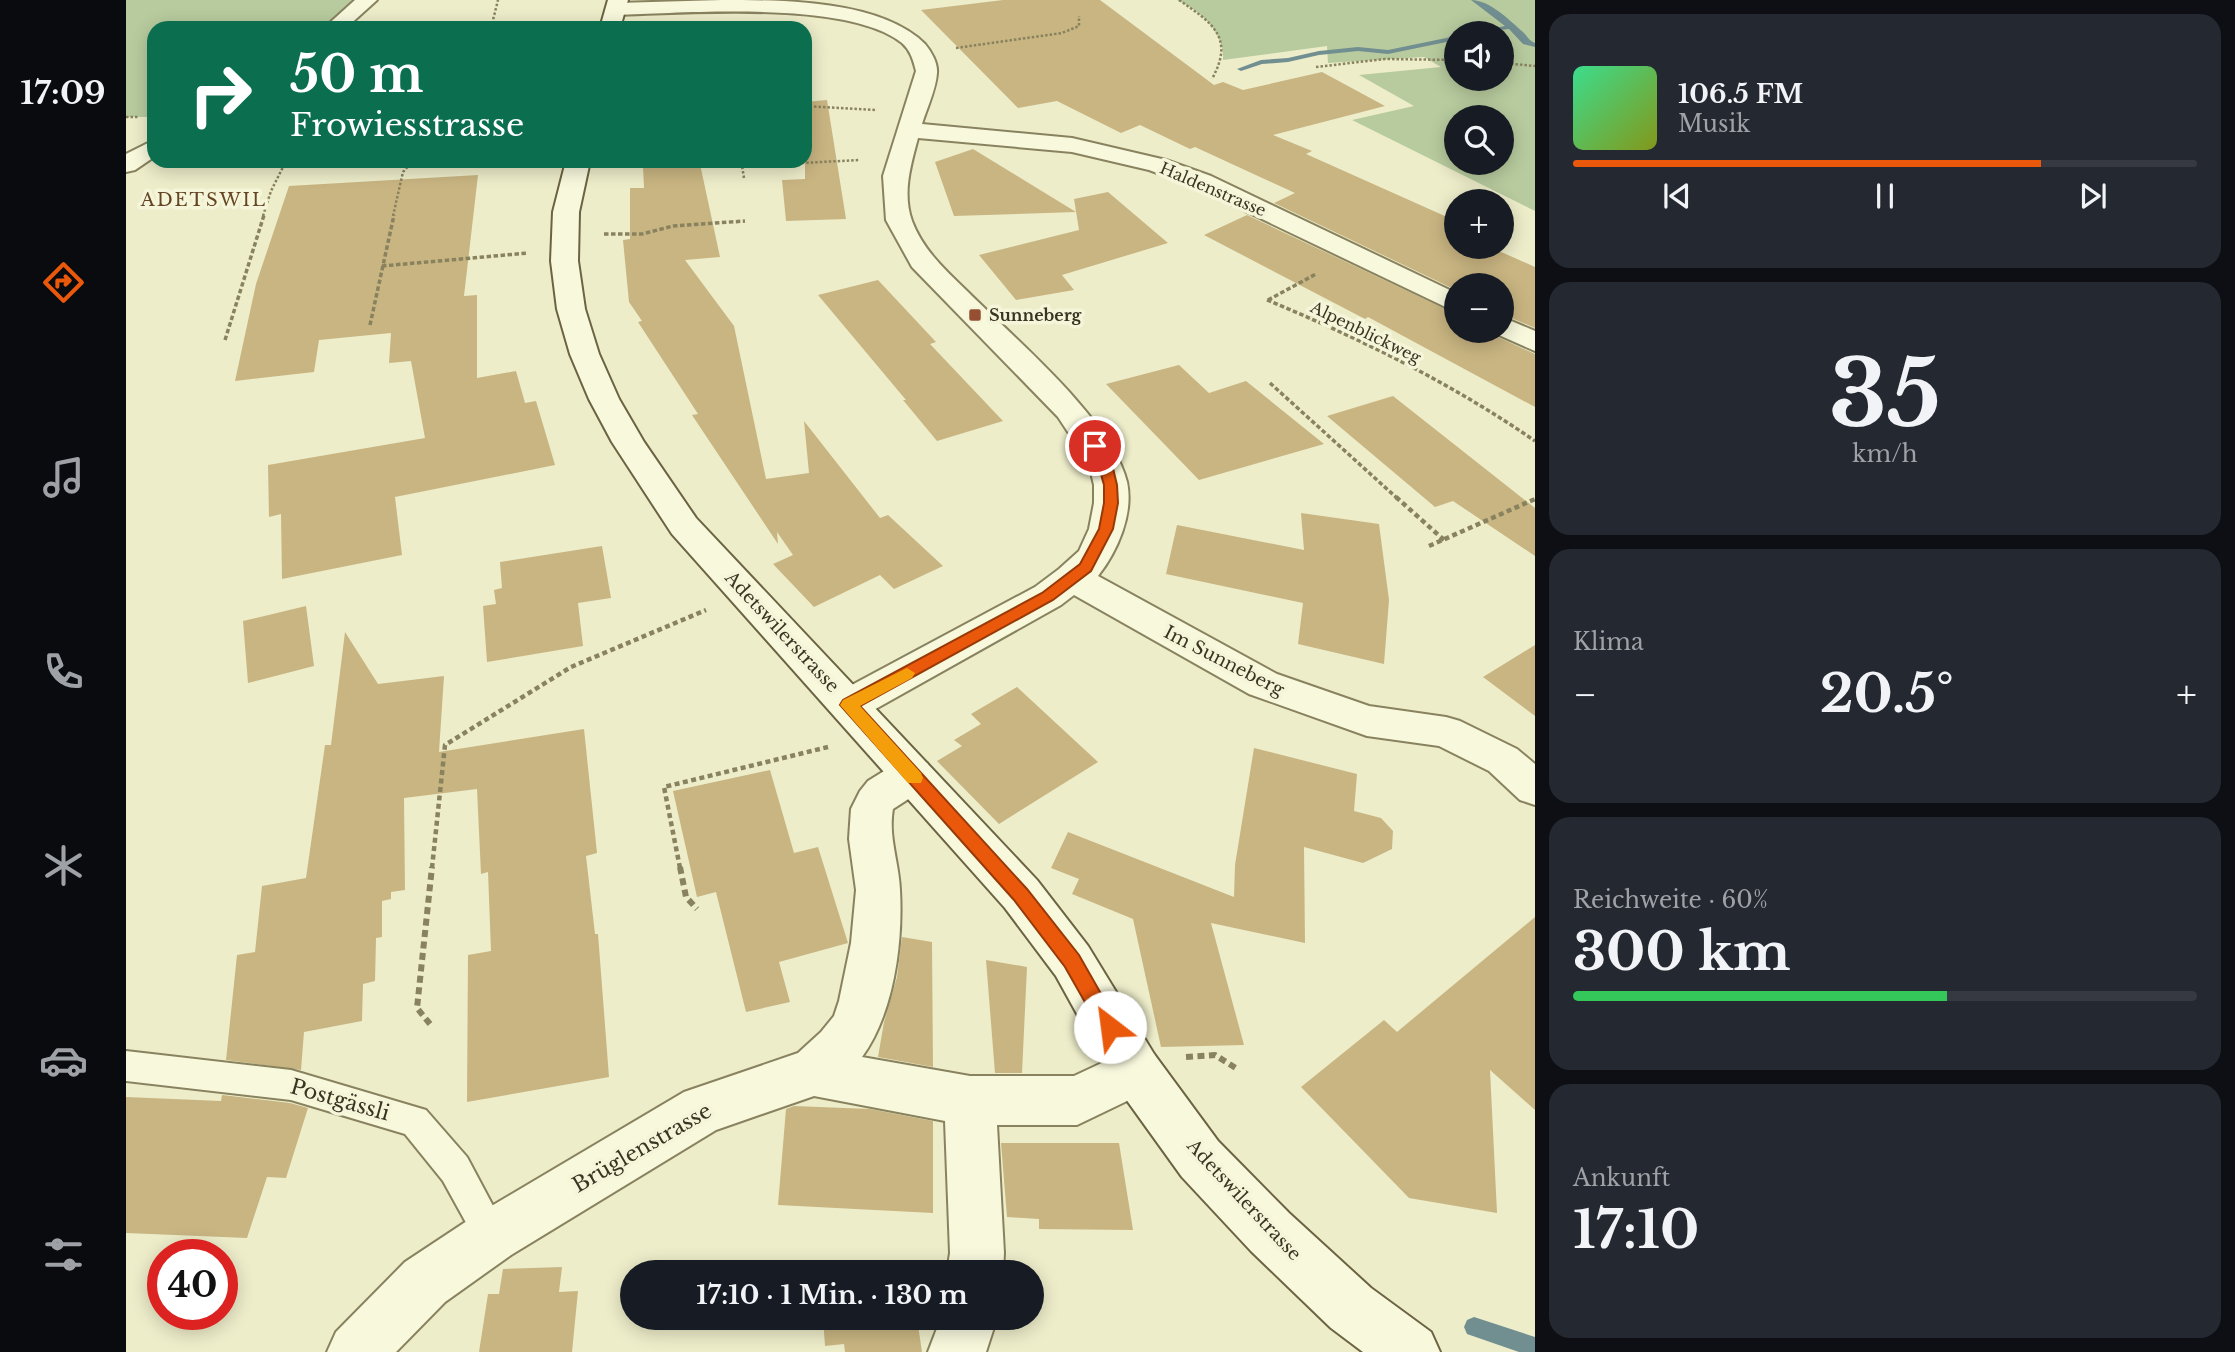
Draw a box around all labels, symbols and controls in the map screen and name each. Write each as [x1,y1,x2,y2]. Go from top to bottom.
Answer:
map controls [1444,21,1514,343]
button: sound [1444,21,1514,91]
text: 50 m [290,44,423,105]
icon: right [175,49,266,140]
text: 17:09 [20,73,106,113]
text: 106.5 FM [1678,78,1803,110]
text: Frowiesstrasse [290,105,524,145]
button: search [1444,105,1514,175]
text: Musik [1678,110,1750,138]
street label: Haldenstrasse [1157,158,1269,220]
icon: previous [1658,177,1696,215]
icon: pause [1866,177,1904,215]
icon: next [2074,177,2112,215]
district label: ADETSWIL [140,189,267,211]
button: + [1444,189,1514,259]
icon: directions [39,258,88,307]
button: − [1444,273,1514,343]
street label: Alpenblickweg [1307,296,1425,368]
place label: Sunneberg [989,305,1083,325]
marker: Sunneberg [967,307,983,323]
text: 35 [1829,338,1941,451]
pin [1065,416,1125,476]
icon: arrive [1076,427,1114,465]
text: km/h [1852,440,1918,468]
icon: music [39,453,88,502]
street label: Adetswilerstrasse [720,566,844,697]
street label: Im Sunneberg [1160,621,1288,701]
text: Klima [1573,628,1644,656]
icon: phone [39,647,88,696]
text: 20.5° [1820,662,1954,726]
text: − [1573,671,1597,718]
text: + [2176,671,2197,718]
icon: climate [39,841,88,890]
text: Reichweite · 60% [1573,886,1768,914]
text: 300 km [1573,920,1791,984]
position arrow [1073,990,1147,1064]
icon: car [39,1036,88,1085]
street label: Postgässli [287,1073,393,1127]
street label: Brüglenstrasse [568,1098,716,1198]
street label: Adetswilerstrasse [1182,1134,1306,1265]
text: Ankunft [1573,1164,1670,1192]
text: 17:10 [1573,1198,1699,1262]
icon: filters [39,1230,88,1279]
speed limit sign: 40 [147,1239,238,1330]
text: 17:10 · 1 Min. · 130 m [696,1279,968,1311]

